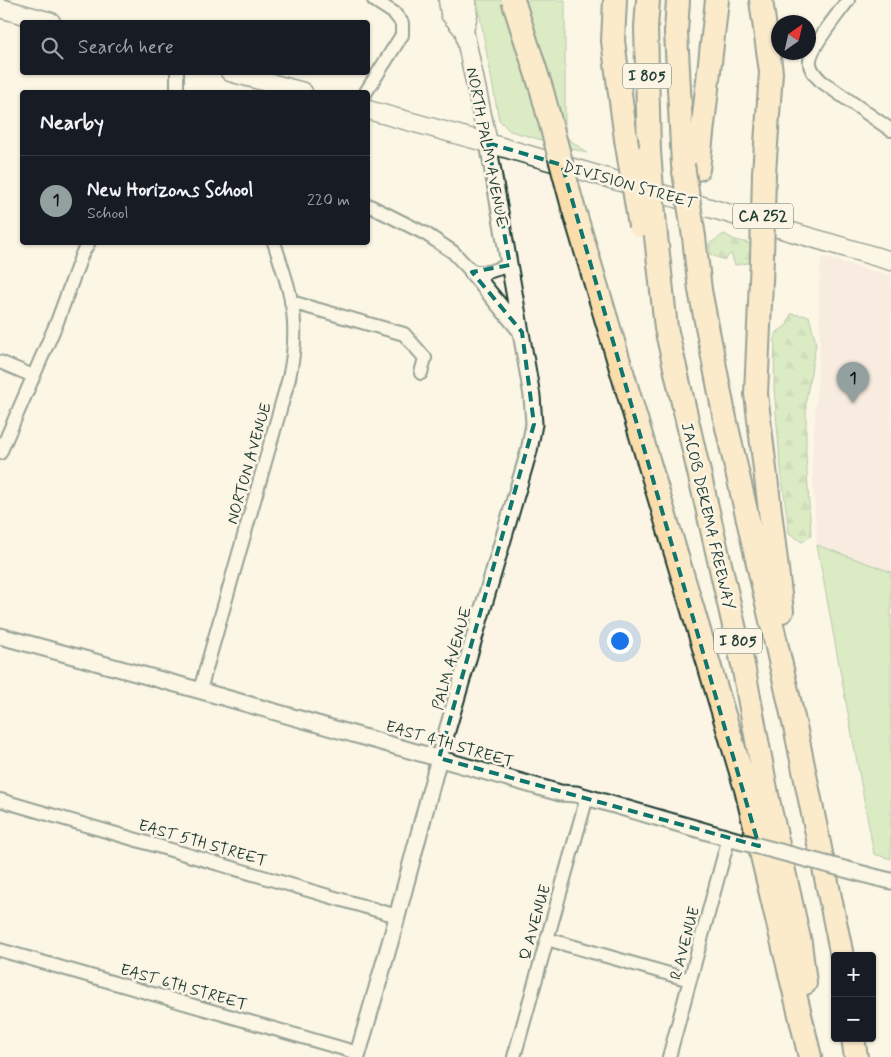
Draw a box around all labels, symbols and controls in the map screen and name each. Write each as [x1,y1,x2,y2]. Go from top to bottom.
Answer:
north arrow [771,15,816,60]
search box [20,20,370,75]
icon: search [38,34,66,62]
text: Search here [78,35,174,60]
road number: I 805 [623,64,671,88]
street label: NORTH PALM AVENUE [461,66,512,229]
text: Nearby [40,109,104,137]
street label: DIVISION STREET [560,156,700,215]
text: New Horizons School [87,178,253,203]
text: 1 [52,190,60,211]
text: 220 m [307,190,350,211]
text: School [87,203,128,224]
road number: CA 252 [733,204,793,228]
pin: 1 [837,362,869,403]
street label: NORTON AVENUE [222,400,277,527]
street label: JACOB DEKEMA FREEWAY [676,421,739,612]
street label: PALM AVENUE [428,604,477,713]
your location [607,628,633,654]
road number: I 805 [714,628,762,654]
street label: EAST 4TH STREET [383,716,516,773]
street label: EAST 5TH STREET [136,815,269,872]
street label: Q AVENUE [515,882,556,963]
street label: R AVENUE [666,904,705,982]
map controls [831,952,876,1042]
button: + [831,952,876,997]
street label: EAST 6TH STREET [118,959,250,1016]
button: − [831,997,876,1042]

